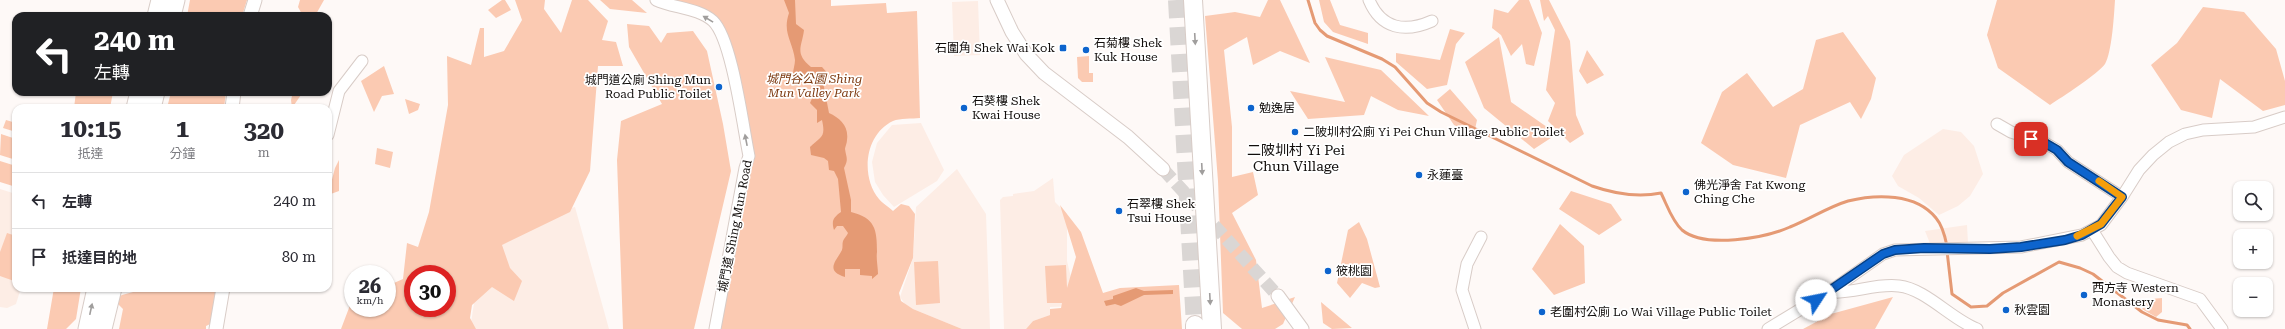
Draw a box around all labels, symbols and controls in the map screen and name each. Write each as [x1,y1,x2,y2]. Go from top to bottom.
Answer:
one-way arrow [702,15,714,22]
text: 240 m [94,24,175,57]
icon: left [28,28,80,80]
one-way arrow [1192,33,1199,45]
place label: 石菊樓 Shek Kuk House [1094,36,1163,64]
place label: 石圍角 Shek Wai Kok [935,41,1055,55]
marker: 石圍角 Shek Wai Kok [1058,43,1068,53]
marker: 石菊樓 Shek Kuk House [1081,45,1091,55]
text: 左轉 [94,62,130,83]
park label: 城門谷公園 Shing Mun Valley Park [766,72,862,100]
place label: 城門道公廁 Shing Mun Road Public Toilet [585,73,712,101]
marker: 城門道公廁 Shing Mun Road Public Toilet [714,82,724,92]
place label: 石葵樓 Shek Kwai House [972,94,1041,122]
place label: 勉逸居 [1259,101,1295,115]
marker: 石葵樓 Shek Kwai House [959,103,969,113]
marker: 勉逸居 [1246,103,1256,113]
text: 10:15 [60,115,121,143]
text: 1 [176,115,189,143]
text: 320 [244,117,284,145]
pin [2014,122,2048,156]
place label: 二陂圳村公廁 Yi Pei Chun Village Public Toilet [1303,125,1565,139]
marker: 二陂圳村公廁 Yi Pei Chun Village Public Toilet [1290,127,1300,137]
icon: arrive [2020,128,2042,150]
one-way arrow [742,134,748,146]
district label: 二陂圳村 Yi Pei Chun Village [1247,142,1346,174]
text: m [258,145,270,160]
text: 抵達 [78,146,104,161]
text: 分鐘 [169,146,195,161]
street label: 城門道 Shing Mun Road [715,158,755,294]
one-way arrow [1199,163,1206,175]
place label: 永蓮臺 [1427,168,1463,182]
marker: 永蓮臺 [1414,170,1424,180]
place label: 佛光淨舍 Fat Kwong Ching Che [1694,178,1806,206]
map controls [2233,181,2273,317]
button: search [2233,181,2273,221]
marker: 佛光淨舍 Fat Kwong Ching Che [1681,187,1691,197]
icon: left [28,190,50,212]
text: 240 m [273,192,316,210]
text: 左轉 [62,193,92,211]
place label: 石翠樓 Shek Tsui House [1127,197,1196,225]
marker: 石翠樓 Shek Tsui House [1114,206,1124,216]
button: + [2233,229,2273,269]
icon: arrive [28,246,50,268]
text: 80 m [282,248,316,266]
text: 抵達目的地 [62,249,137,267]
place label: 筱桃園 [1336,264,1372,278]
speed limit sign: 30 [404,265,456,317]
marker: 筱桃園 [1323,266,1333,276]
text: 26 [359,274,381,298]
button: − [2233,277,2273,317]
position arrow [1795,279,1837,321]
place label: 西方寺 Western Monastery [2092,281,2179,309]
marker: 西方寺 Western Monastery [2079,290,2089,300]
one-way arrow [1206,293,1213,305]
text: km/h [357,295,383,306]
one-way arrow [89,302,95,315]
place label: 秋雲園 [2014,303,2050,317]
place label: 老圍村公廁 Lo Wai Village Public Toilet [1550,305,1772,319]
marker: 秋雲園 [2001,305,2011,315]
marker: 老圍村公廁 Lo Wai Village Public Toilet [1537,307,1547,317]

